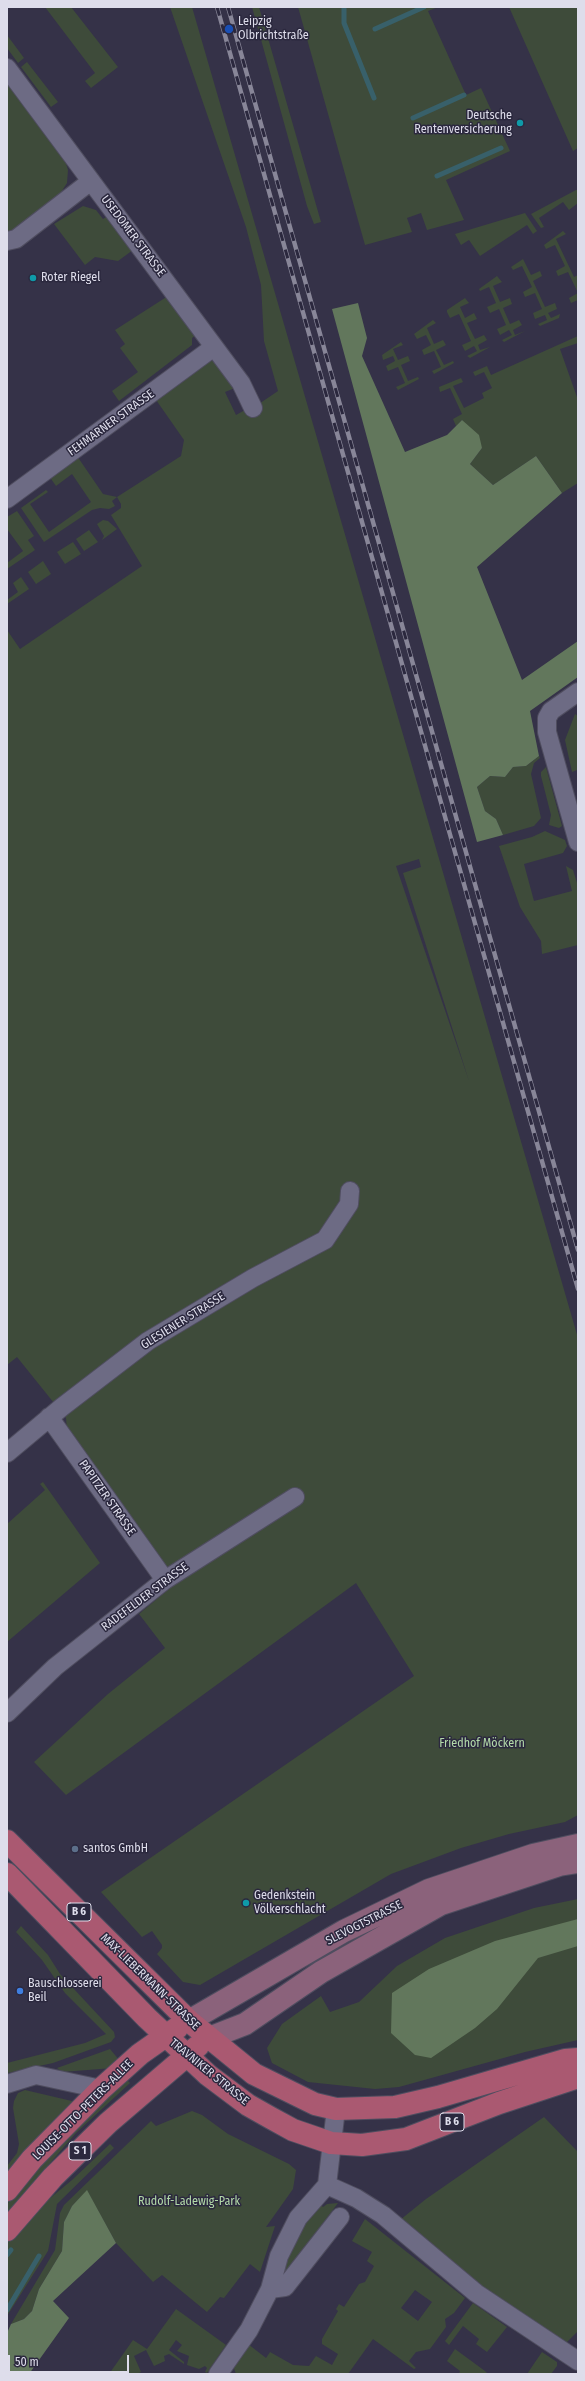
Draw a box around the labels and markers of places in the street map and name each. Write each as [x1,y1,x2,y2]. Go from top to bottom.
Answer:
place label: Leipzig Olbrichtstraße [238,15,309,43]
marker: Leipzig Olbrichtstraße [223,23,235,35]
place label: Deutsche Rentenversicherung [414,109,512,137]
marker: Deutsche Rentenversicherung [515,118,525,128]
place label: Roter Riegel [41,271,100,285]
marker: Roter Riegel [28,273,38,283]
place label: santos GmbH [83,1842,148,1856]
marker: santos GmbH [70,1844,80,1854]
place label: Gedenkstein Völkerschlacht [254,1889,326,1917]
marker: Gedenkstein Völkerschlacht [241,1898,251,1908]
place label: Bauschlosserei Beil [28,1977,102,2005]
marker: Bauschlosserei Beil [15,1986,25,1996]

